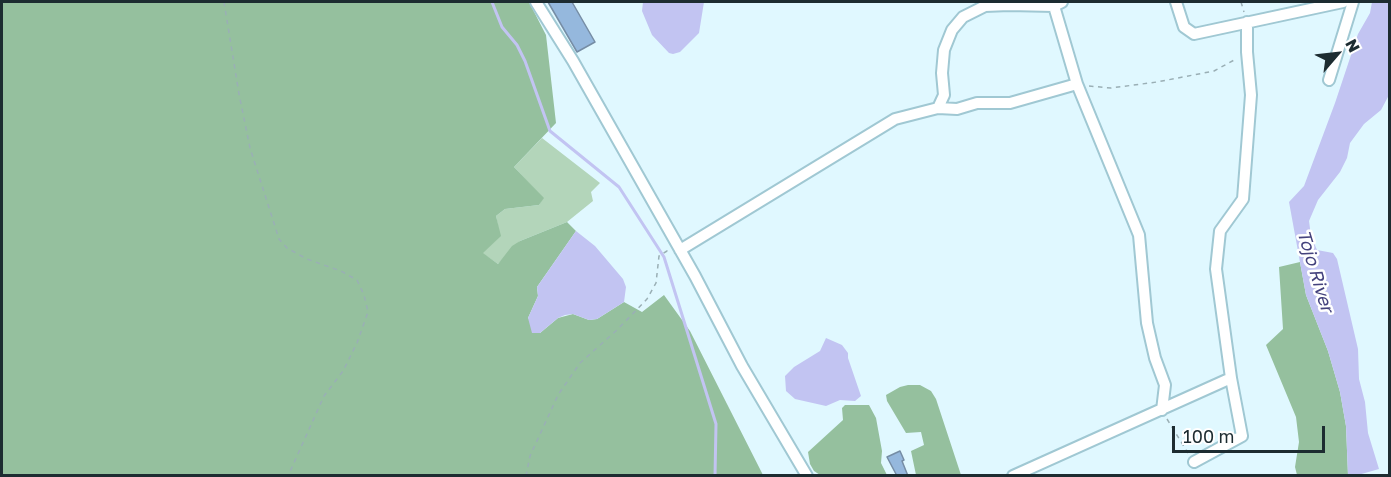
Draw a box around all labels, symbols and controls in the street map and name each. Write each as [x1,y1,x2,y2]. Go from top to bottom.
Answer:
north arrow [1307,24,1367,84]
text: N [1341,35,1365,56]
water label: Tojo River [1292,227,1338,315]
scale bar [1175,414,1328,452]
text: 100 m [1183,425,1234,447]

